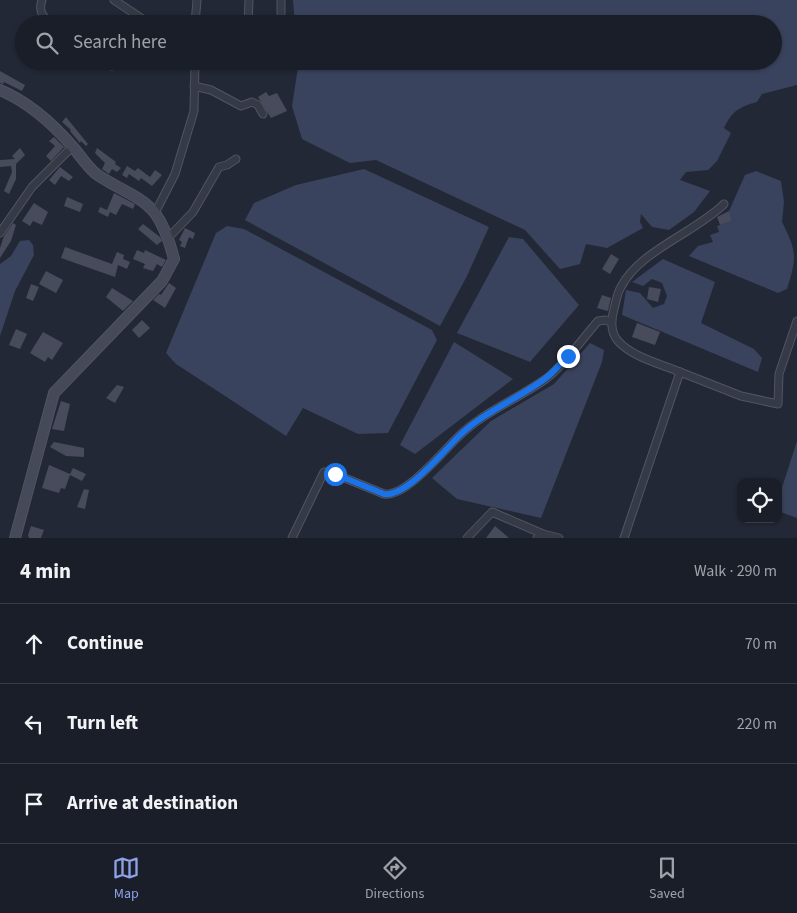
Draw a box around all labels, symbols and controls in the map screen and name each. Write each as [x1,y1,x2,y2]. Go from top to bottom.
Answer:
search box [15,15,782,70]
icon: search [33,29,61,57]
text: Search here [73,29,167,56]
route end [557,345,580,368]
route start [324,463,347,486]
map controls [737,478,782,523]
button: locate [737,478,782,523]
text: 4 min [20,556,71,586]
text: Walk · 290 m [694,560,777,582]
icon: ahead [20,630,48,658]
text: Continue [67,630,144,657]
text: 70 m [745,633,777,655]
icon: left [20,710,48,738]
text: Turn left [67,710,138,737]
text: 220 m [737,713,777,735]
icon: arrive [20,790,48,818]
text: Arrive at destination [67,790,238,817]
tab: Map [112,854,140,904]
tab: Directions [365,854,424,904]
tab: Saved [649,854,685,904]

